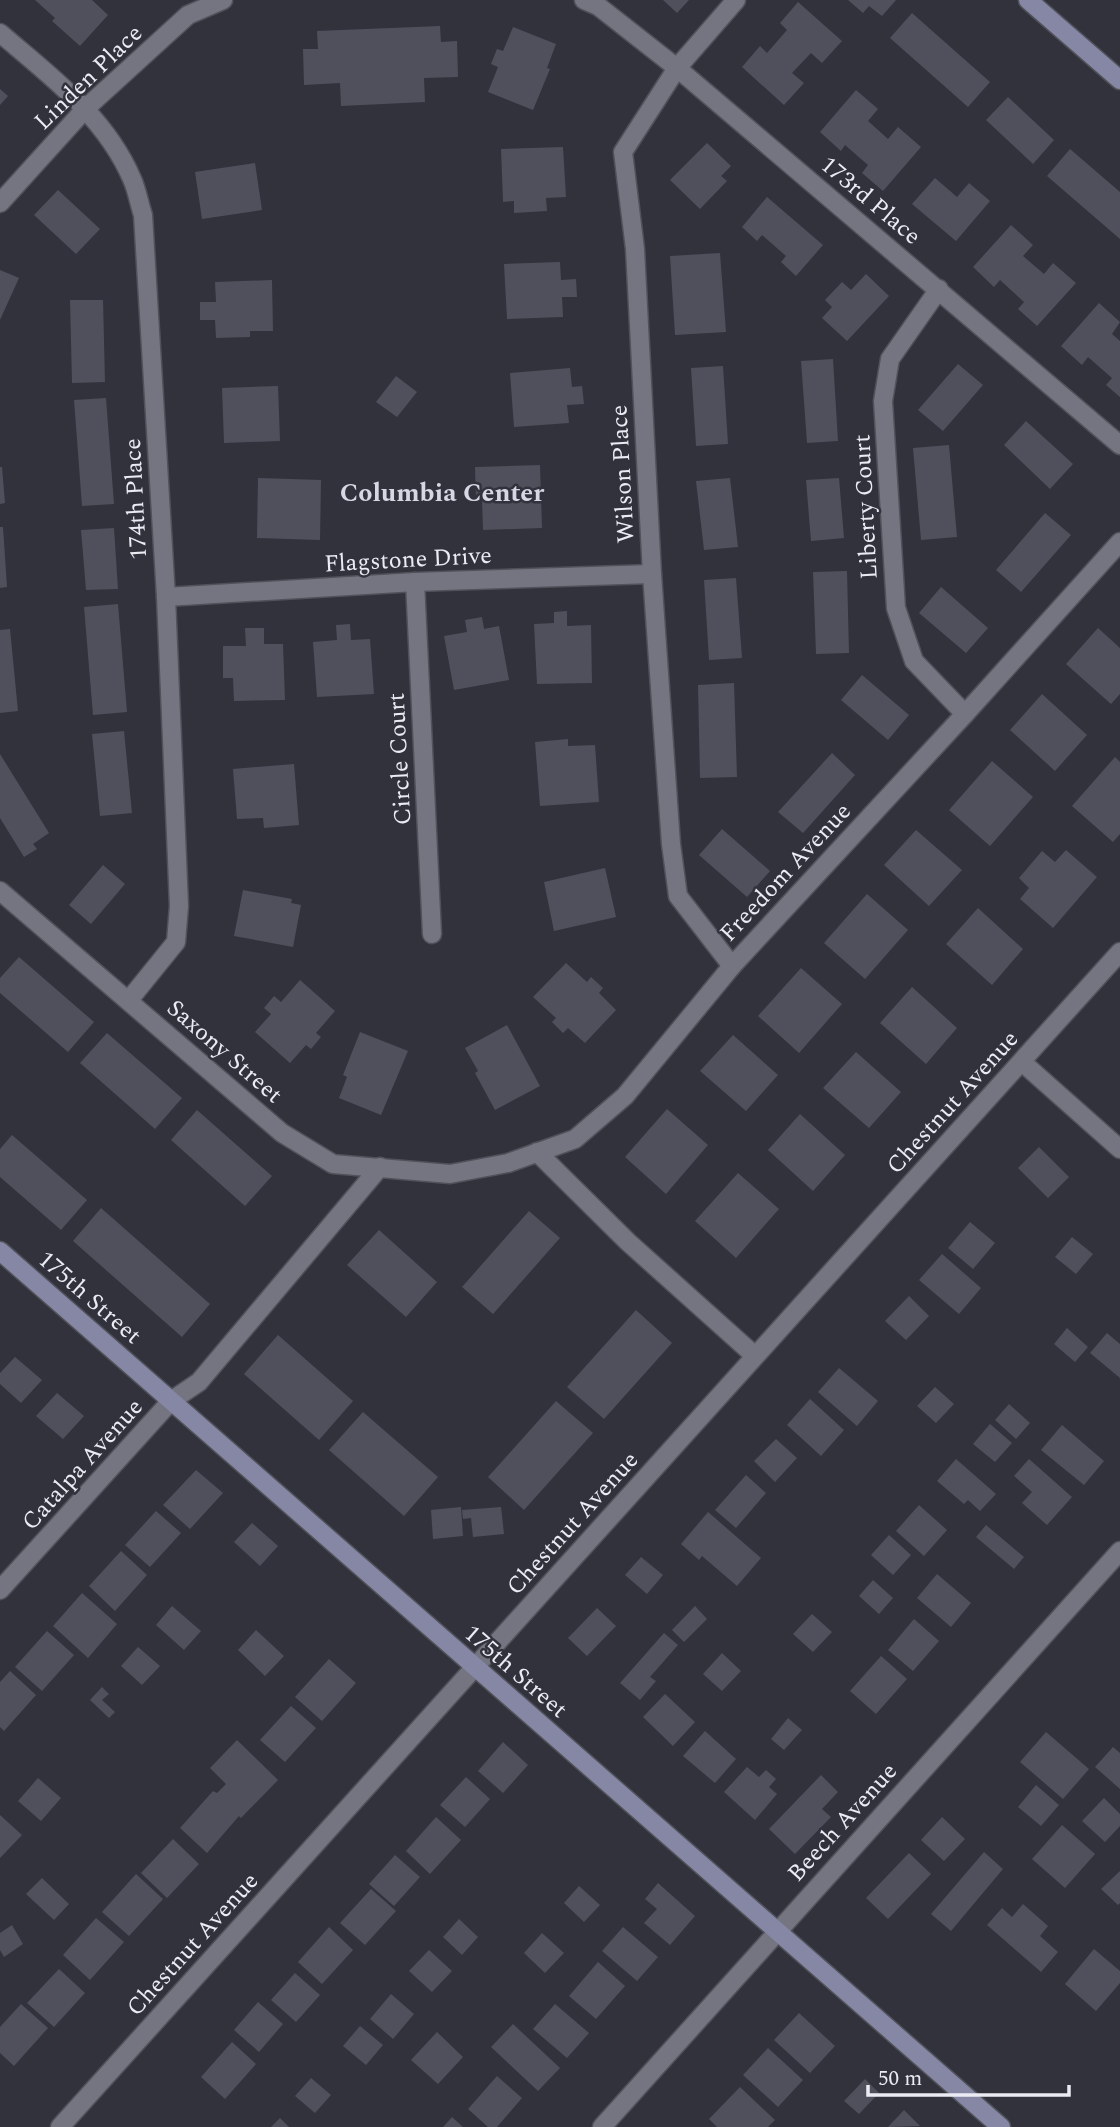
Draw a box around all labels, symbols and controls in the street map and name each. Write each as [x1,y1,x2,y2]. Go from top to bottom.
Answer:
street label: Linden Place [26,17,151,139]
street label: 173rd Place [812,148,929,254]
street label: Wilson Place [601,404,645,544]
street label: Liberty Court [844,433,888,580]
street label: 174th Place [115,437,157,561]
district label: Columbia Center [340,473,545,513]
street label: Flagstone Drive [323,538,493,582]
street label: Circle Court [379,692,421,826]
street label: Freedom Avenue [712,795,860,950]
street label: Saxony Street [158,991,290,1112]
street label: Chestnut Avenue [878,1023,1027,1183]
street label: 175th Street [29,1242,149,1353]
street label: Catalpa Avenue [13,1391,152,1539]
street label: Chestnut Avenue [498,1444,647,1604]
street label: 175th Street [455,1616,575,1727]
street label: Beech Avenue [779,1755,906,1890]
street label: Chestnut Avenue [118,1865,267,2025]
scale bar [868,2054,1069,2098]
text: 50 m [878,2063,922,2095]

